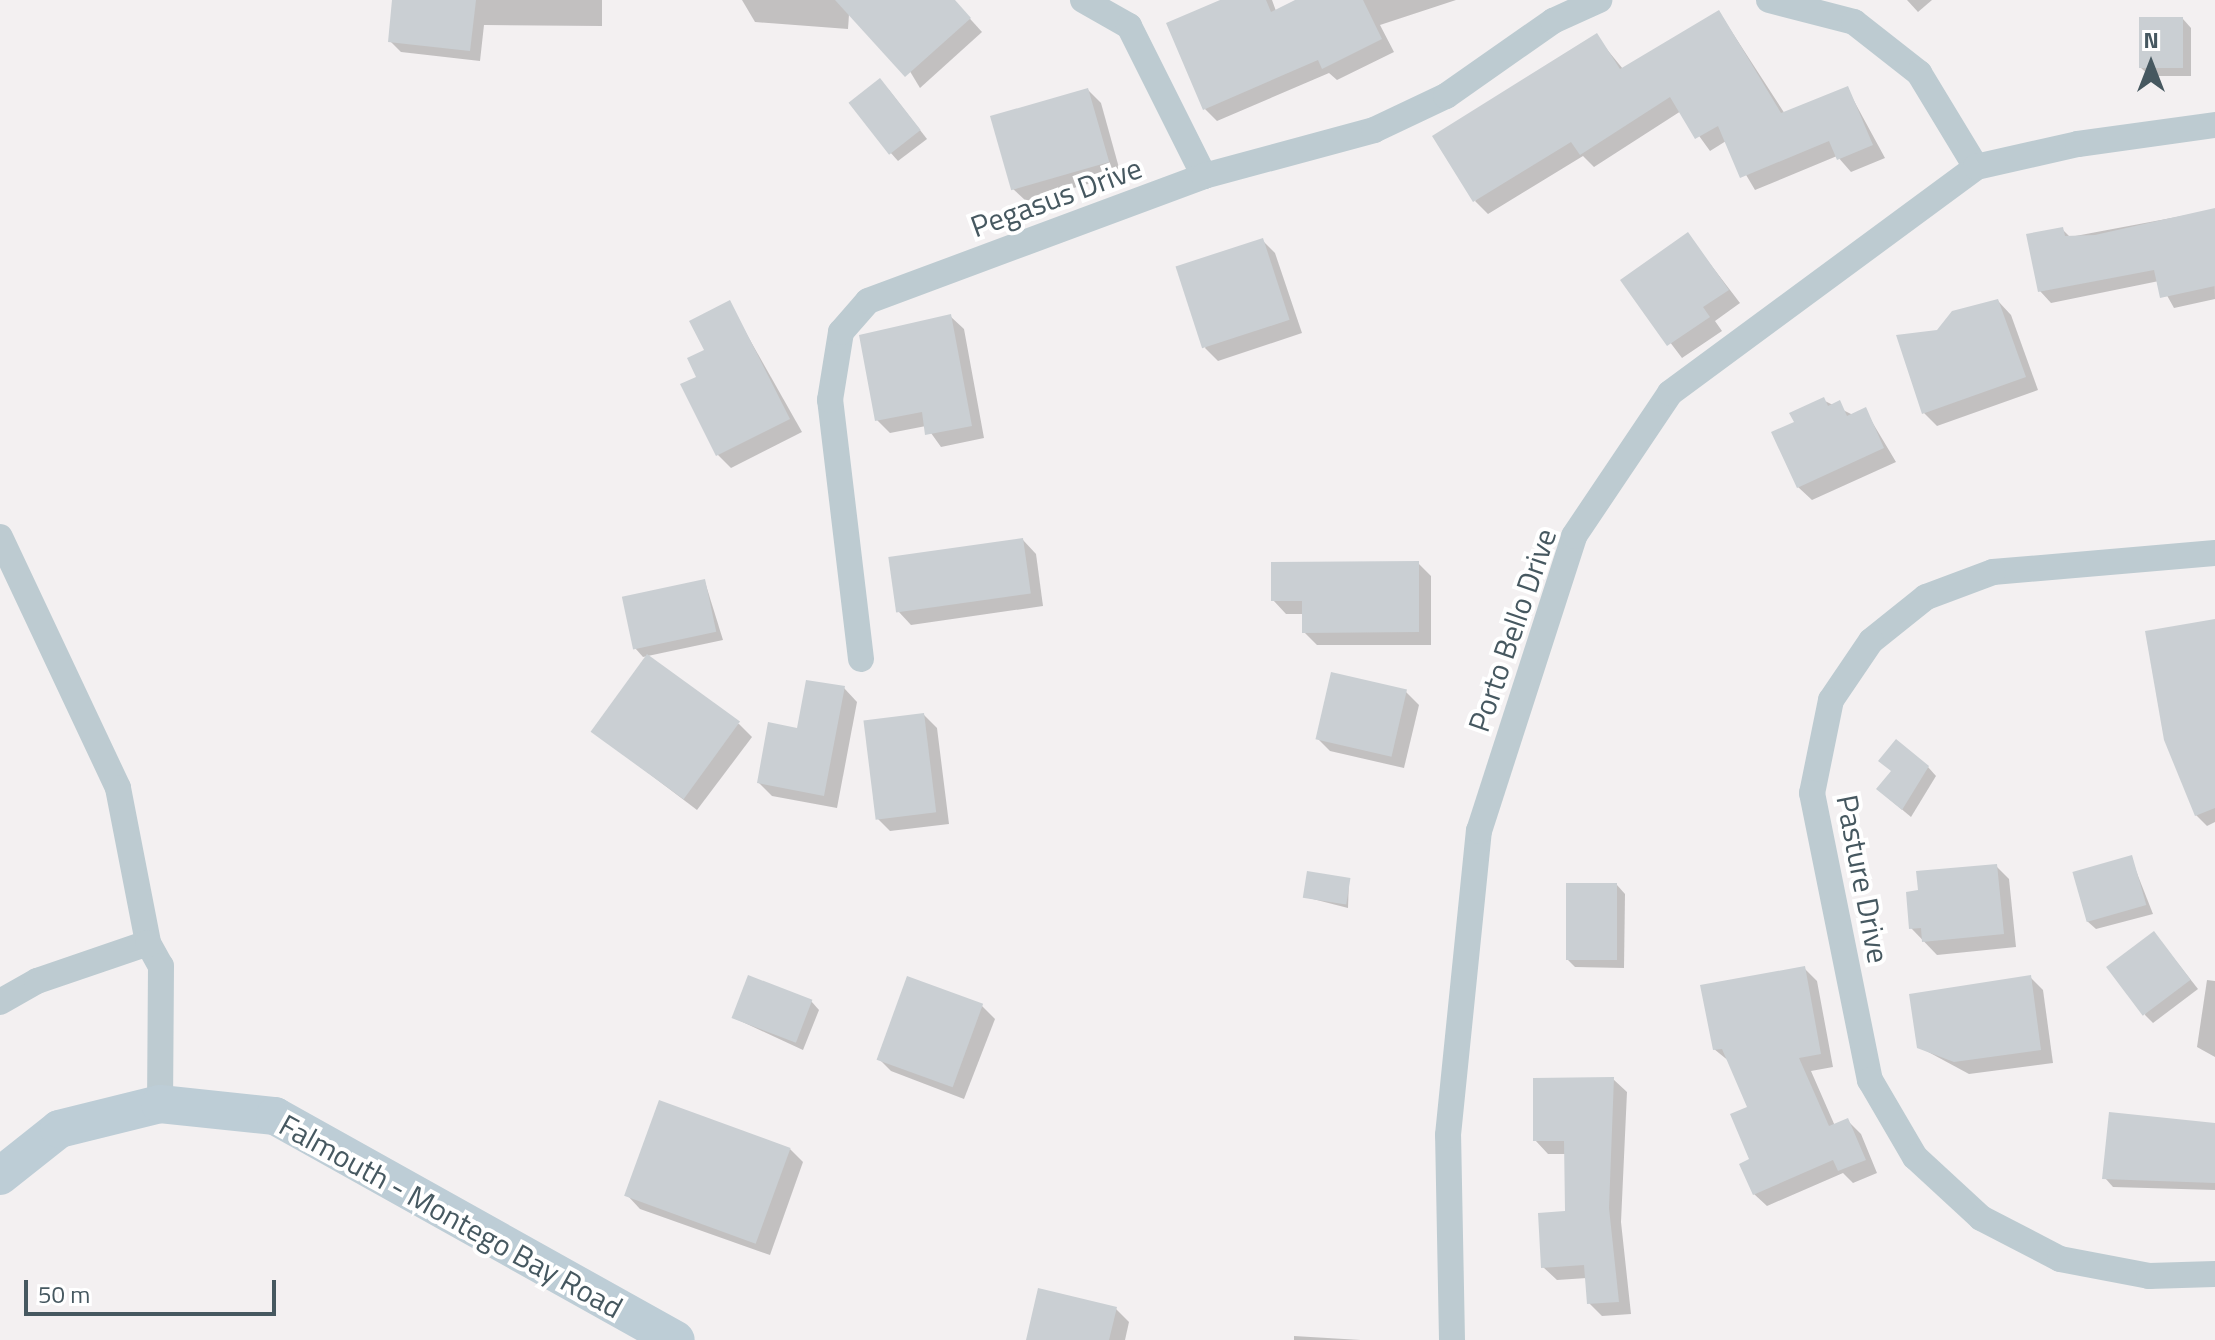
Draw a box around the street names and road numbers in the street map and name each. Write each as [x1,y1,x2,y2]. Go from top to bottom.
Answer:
street label: Pegasus Drive [966,149,1146,245]
street label: Porto Bello Drive [1460,524,1564,736]
street label: Pasture Drive [1829,792,1897,966]
street label: Falmouth - Montego Bay Road [273,1107,629,1325]

